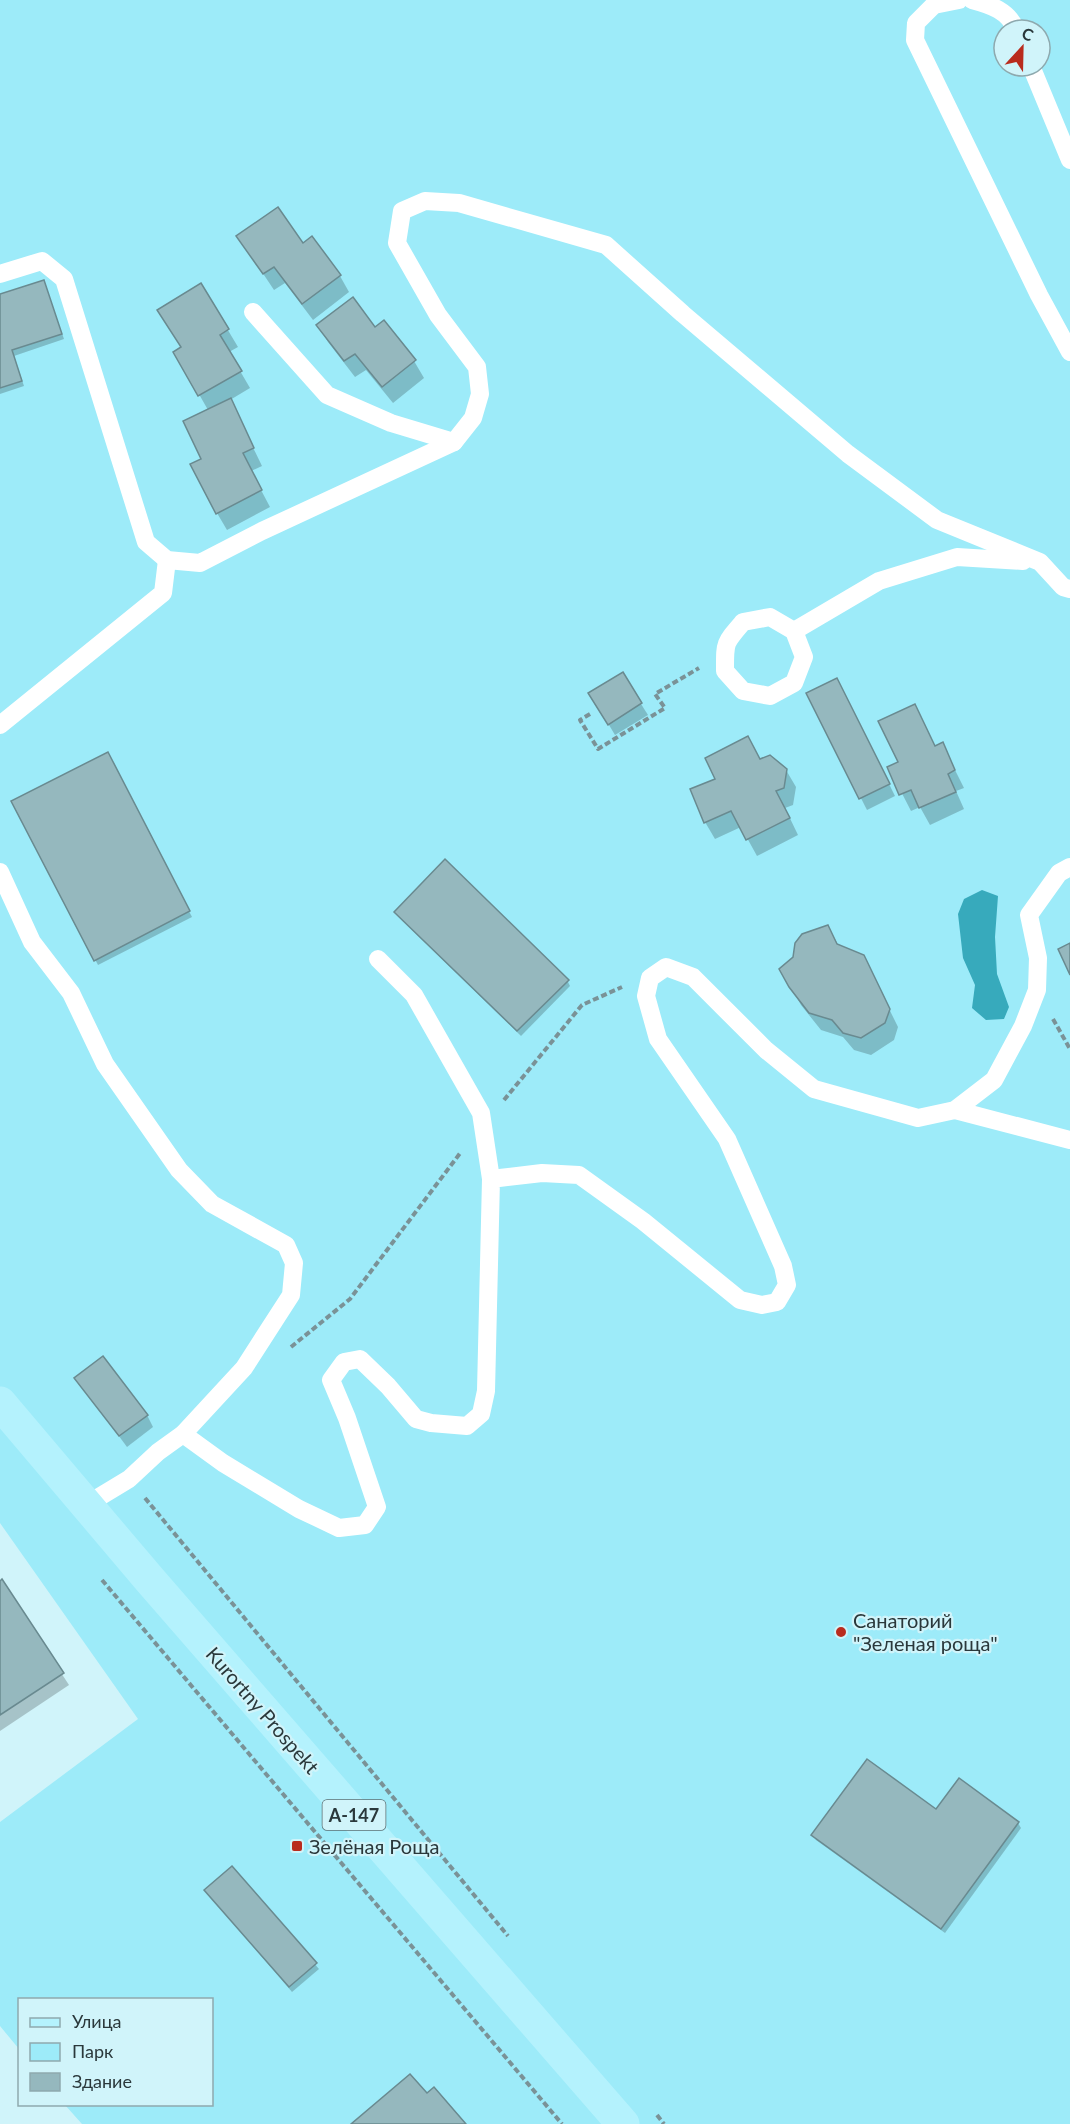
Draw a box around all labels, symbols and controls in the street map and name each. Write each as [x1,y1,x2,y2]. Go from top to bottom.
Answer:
north arrow [992,18,1052,78]
text: С [1019,23,1037,45]
place label: Санаторий "Зеленая роща" [853,1608,998,1655]
marker: Санаторий "Зеленая роща" [834,1625,848,1639]
street label: Kurortny Prospekt [201,1642,325,1778]
road number: А-147 [322,1800,386,1830]
place label: Зелёная Роща [309,1834,439,1858]
marker: Зелёная Роща [290,1839,304,1853]
legend [18,1998,213,2106]
text: Улица [72,2010,122,2032]
text: Парк [72,2040,114,2062]
text: Здание [72,2070,132,2092]

